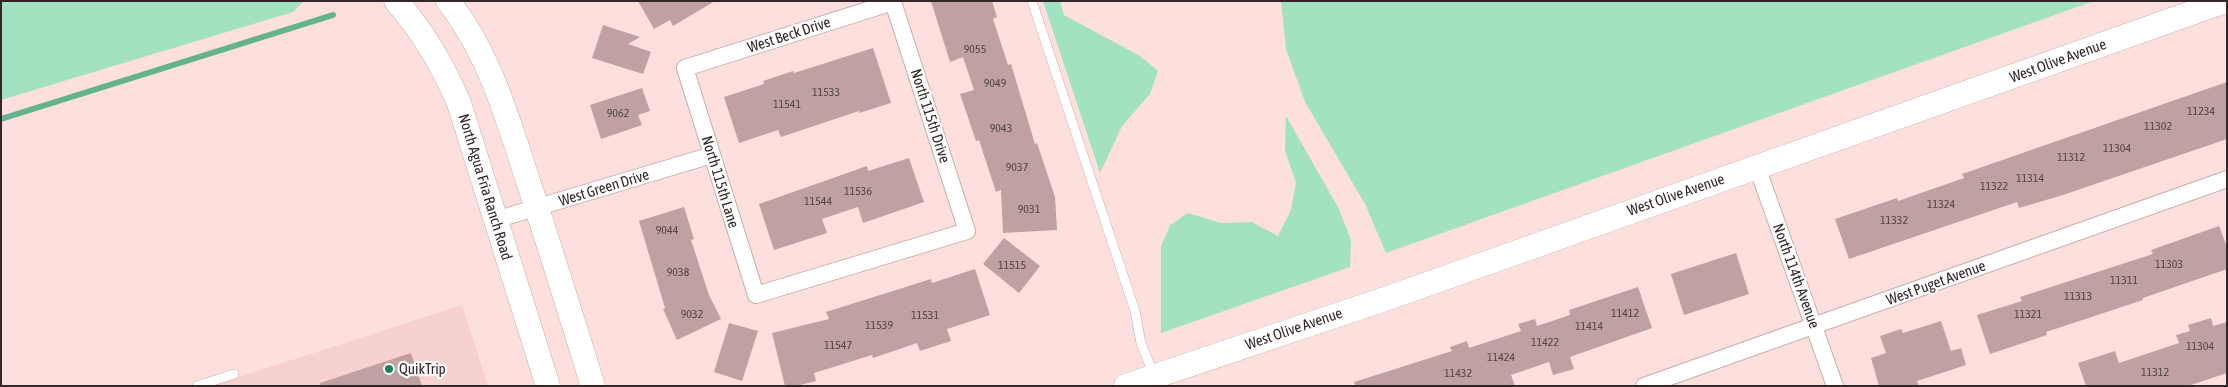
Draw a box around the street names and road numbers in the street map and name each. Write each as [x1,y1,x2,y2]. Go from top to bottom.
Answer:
street label: West Beck Drive [745,13,833,57]
street label: West Olive Avenue [2007,35,2109,87]
street label: North 115th Drive [906,67,954,165]
street label: North Agua Fria Ranch Road [454,112,516,262]
street label: North 115th Lane [697,134,743,230]
street label: West Green Drive [557,166,651,210]
street label: West Olive Avenue [1625,170,1727,220]
street label: North 114th Avenue [1769,221,1823,331]
street label: West Puget Avenue [1884,257,1988,309]
street label: West Olive Avenue [1243,304,1345,354]

